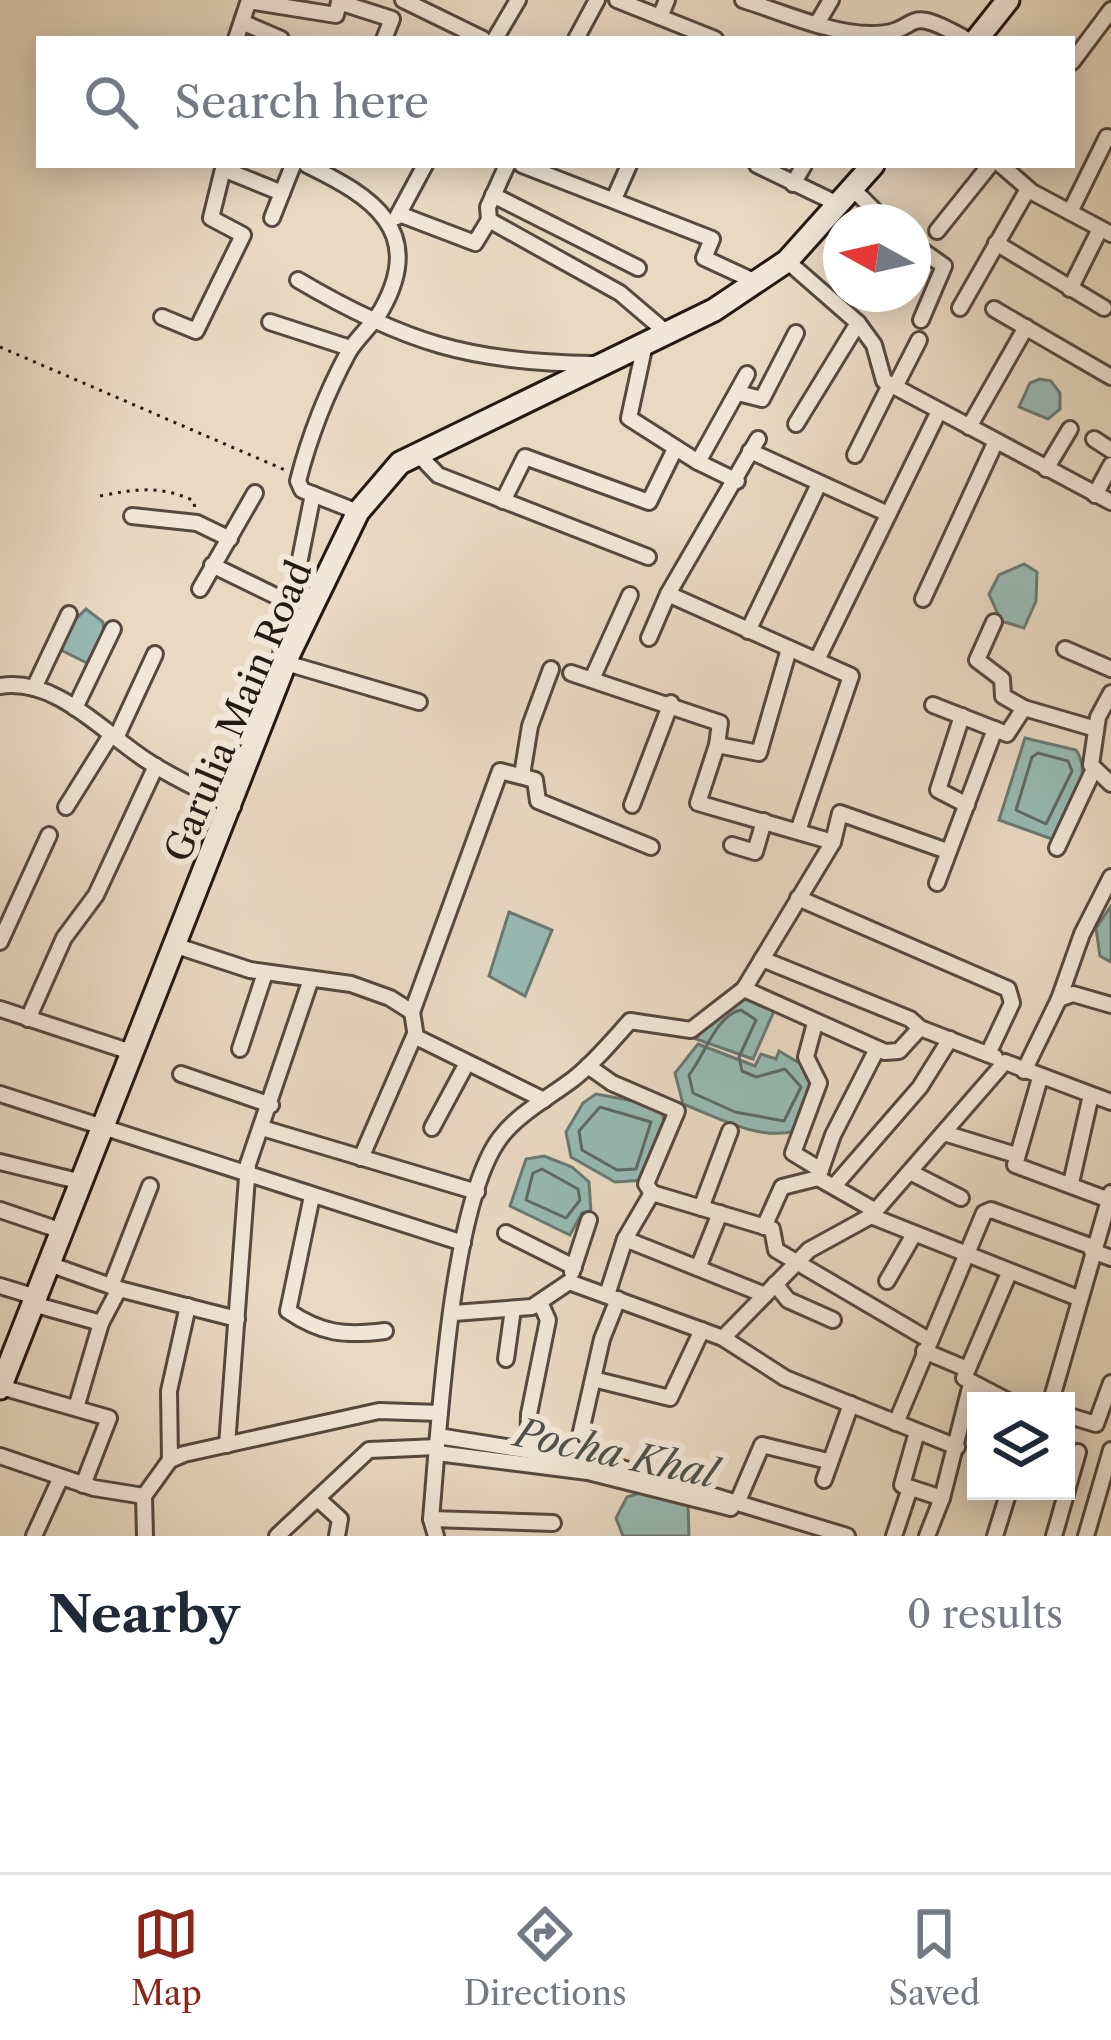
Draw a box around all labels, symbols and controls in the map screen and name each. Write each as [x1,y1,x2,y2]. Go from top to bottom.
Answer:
search box [36,36,1075,168]
icon: search [78,69,144,135]
text: Search here [174,74,429,130]
north arrow [823,204,931,312]
street label: Garulia Main Road [155,554,321,868]
map controls [967,1392,1075,1500]
button: layers [967,1392,1075,1500]
water label: Pocha Khal [508,1408,726,1499]
text: Nearby [48,1583,240,1645]
text: 0 results [907,1590,1063,1638]
tab: Map [131,1901,202,2014]
tab: Directions [464,1901,627,2014]
tab: Saved [888,1901,980,2014]

